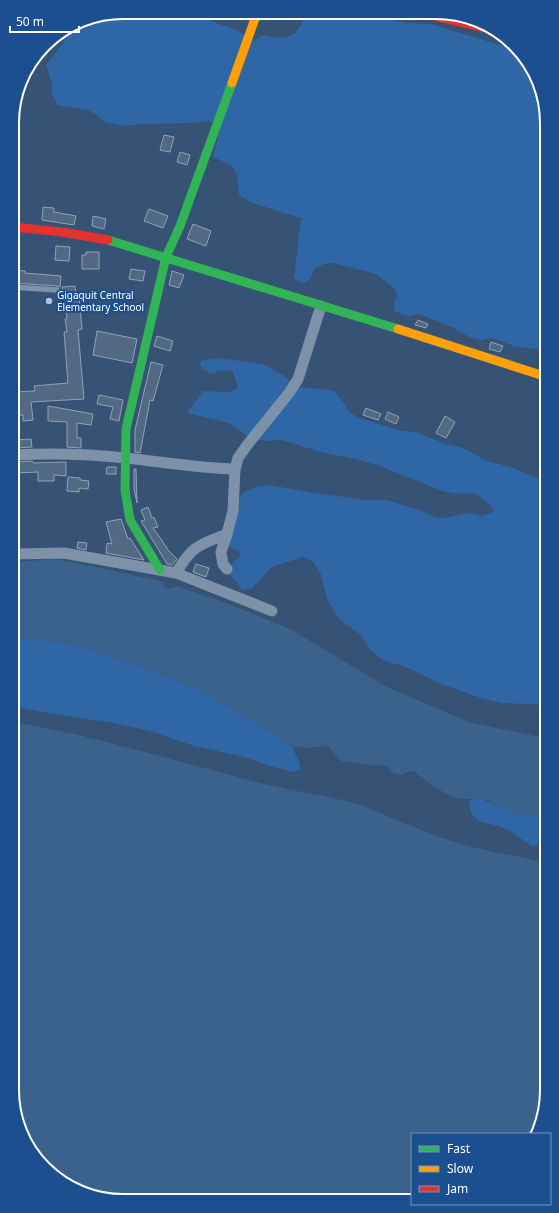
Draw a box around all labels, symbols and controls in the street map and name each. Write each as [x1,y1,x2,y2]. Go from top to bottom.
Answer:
scale bar [10,8,79,34]
text: 50 m [16,13,44,30]
place label: Gigaquit Central Elementary School [57,288,144,314]
marker: Gigaquit Central Elementary School [44,296,54,306]
legend [411,1133,551,1205]
text: Fast [447,1140,471,1157]
text: Slow [447,1160,474,1177]
text: Jam [446,1180,468,1197]

